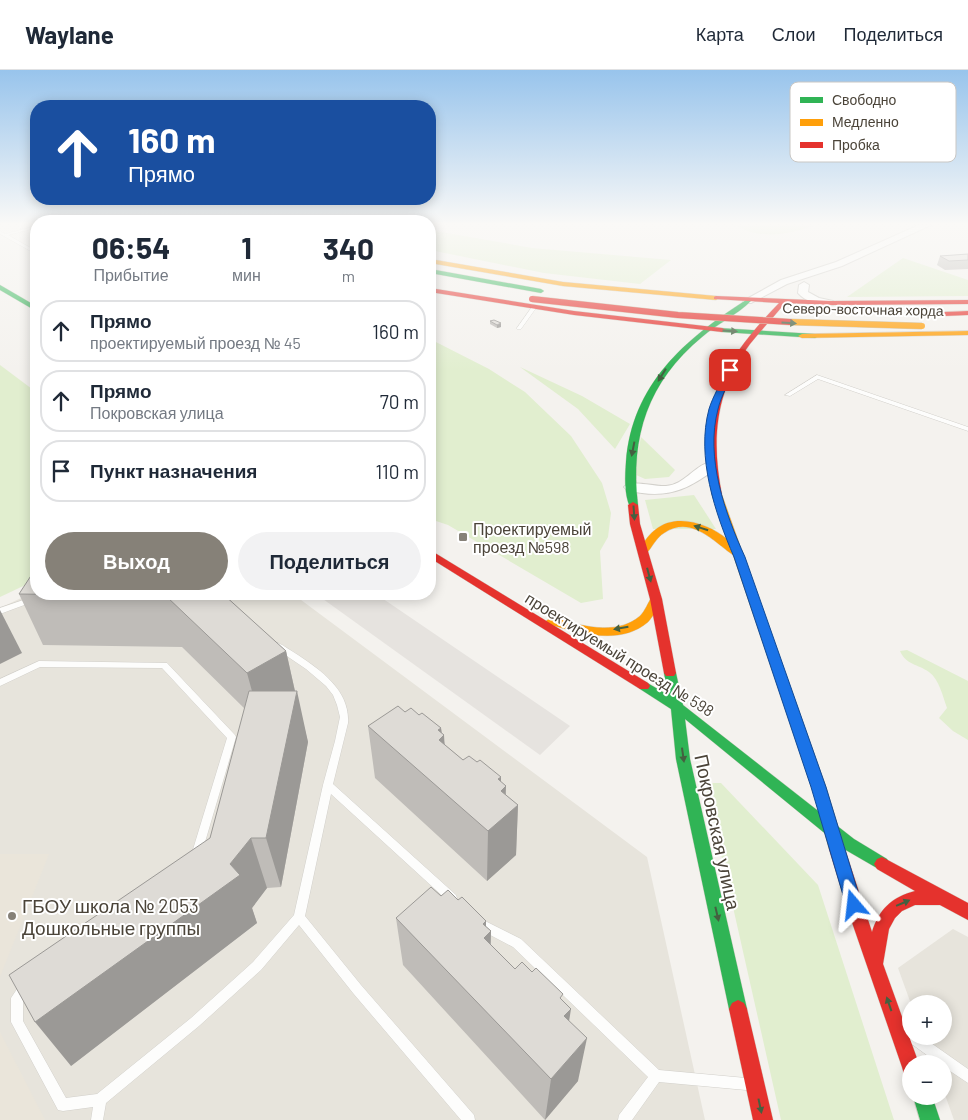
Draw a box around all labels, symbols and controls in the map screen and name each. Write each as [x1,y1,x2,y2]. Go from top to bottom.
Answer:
text: Waylane [25,20,114,49]
text: Карта [696,23,744,45]
text: Слои [772,23,816,45]
text: Поделиться [844,23,943,45]
legend [790,82,956,162]
text: Свободно [832,91,897,108]
text: Медленно [832,113,899,130]
text: 160 m [128,118,215,160]
icon: ahead [45,120,110,185]
text: Пробка [832,136,880,153]
text: Прямо [128,160,195,186]
text: 06:54 [92,229,170,265]
text: 1 [241,229,252,265]
text: 340 [323,230,374,266]
text: Прибытие [93,265,169,284]
text: мин [232,265,261,284]
text: m [342,266,355,285]
street label: Северо-восточная хорда [782,299,944,319]
text: Прямо [90,309,152,332]
icon: ahead [47,317,75,345]
text: 160 m [372,320,419,343]
one-way arrow [782,320,798,328]
one-way arrow [722,327,738,335]
text: проектируемый проезд № 45 [90,333,301,352]
pin [709,349,751,391]
icon: arrive [716,356,744,384]
one-way arrow [658,368,667,382]
text: Прямо [90,379,152,402]
icon: ahead [47,387,75,415]
text: 70 m [380,390,419,413]
text: Покровская улица [90,403,224,422]
one-way arrow [629,442,637,458]
icon: arrive [47,457,75,485]
text: Пункт назначения [90,459,257,482]
text: 110 m [375,460,419,483]
one-way arrow [631,505,639,521]
place label: Проектируемый проезд №598 [473,519,592,556]
one-way arrow [693,524,708,532]
marker: Проектируемый проезд №598 [457,531,469,543]
button: Выход [45,532,228,590]
button: Поделиться [238,532,421,590]
one-way arrow [646,567,654,582]
street label: проектируемый проезд № 598 [522,588,718,720]
one-way arrow [613,625,629,633]
one-way arrow [679,747,687,763]
street label: Покровская улица [690,752,746,912]
position arrow [827,878,879,930]
place label: ГБОУ школа № 2053 Дошкольные группы [22,894,200,939]
one-way arrow [896,899,911,907]
one-way arrow [713,906,721,921]
marker: ГБОУ школа № 2053 Дошкольные группы [6,910,18,922]
map controls [902,995,952,1105]
button: + [902,995,952,1045]
one-way arrow [885,997,892,1012]
button: − [902,1055,952,1105]
one-way arrow [756,1099,764,1114]

